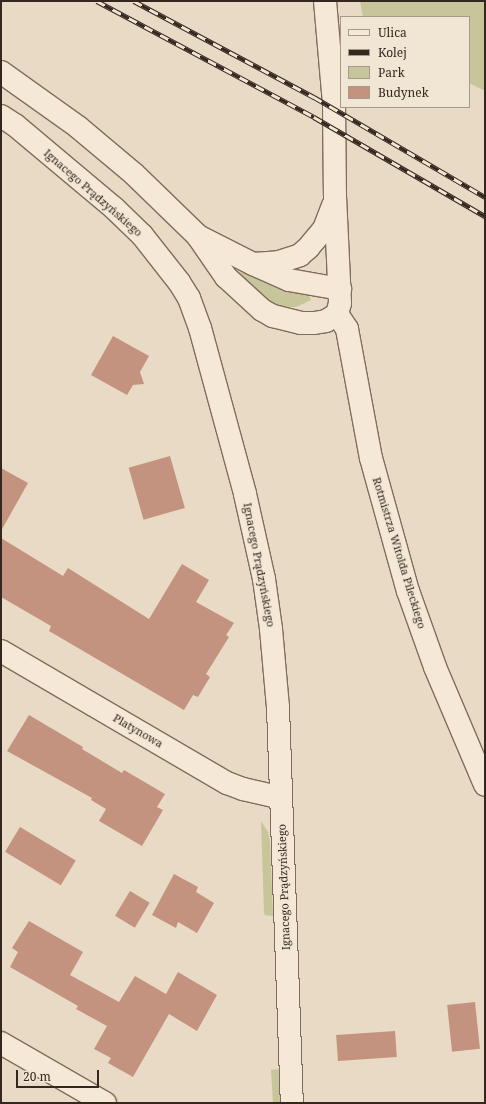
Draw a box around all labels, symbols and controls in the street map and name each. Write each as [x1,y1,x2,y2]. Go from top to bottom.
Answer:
legend [340,16,470,108]
text: Ulica [378,24,407,41]
text: Kolej [378,44,407,61]
text: Park [378,64,405,81]
text: Budynek [378,84,429,101]
street label: Ignacego Prądzyńskiego [41,147,145,239]
street label: Rotmistrza Witolda Pileckiego [370,476,428,630]
street label: Ignacego Prądzyńskiego [240,502,278,628]
street label: Platynowa [111,711,165,751]
street label: Ignacego Prądzyńskiego [275,824,293,950]
scale bar [18,1062,101,1088]
text: 20 m [23,1068,51,1085]

